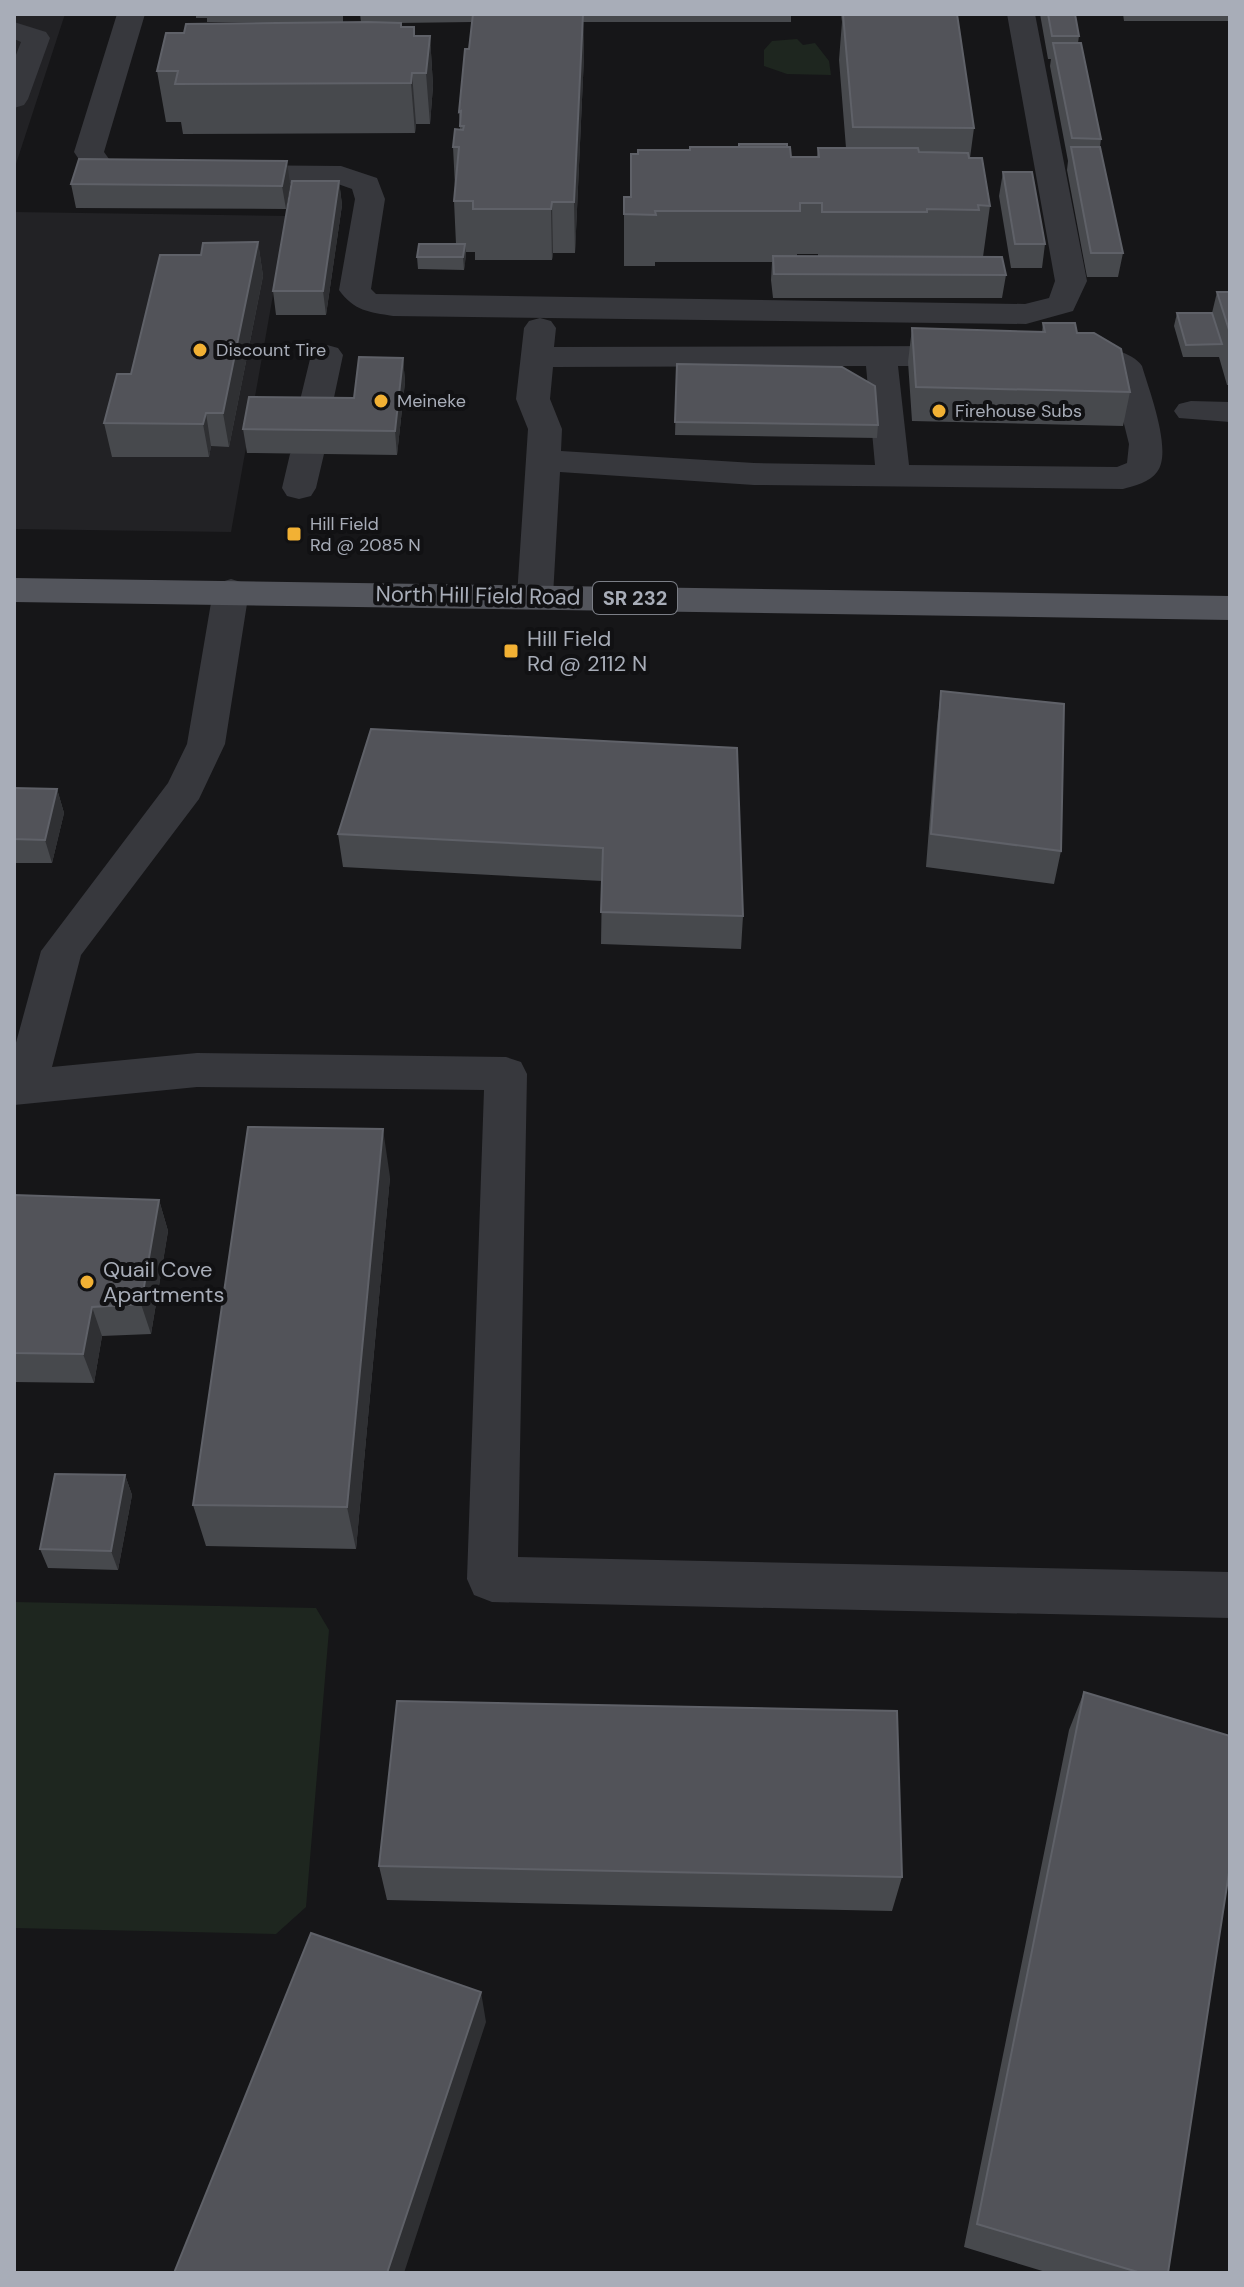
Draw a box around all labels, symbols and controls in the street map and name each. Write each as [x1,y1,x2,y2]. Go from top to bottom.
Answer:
place label: Discount Tire [216,338,326,362]
marker: Discount Tire [191,341,209,359]
place label: Meineke [397,389,466,413]
marker: Meineke [372,392,390,410]
place label: Firehouse Subs [955,399,1082,423]
marker: Firehouse Subs [930,402,948,420]
place label: Hill Field Rd @ 2085 N [310,512,421,557]
marker: Hill Field Rd @ 2085 N [285,525,303,543]
street label: North Hill Field Road [375,579,581,612]
road number: SR 232 [593,582,677,614]
place label: Hill Field Rd @ 2112 N [527,624,647,678]
marker: Hill Field Rd @ 2112 N [502,642,520,660]
place label: Quail Cove Apartments [103,1255,225,1309]
marker: Quail Cove Apartments [78,1273,96,1291]

